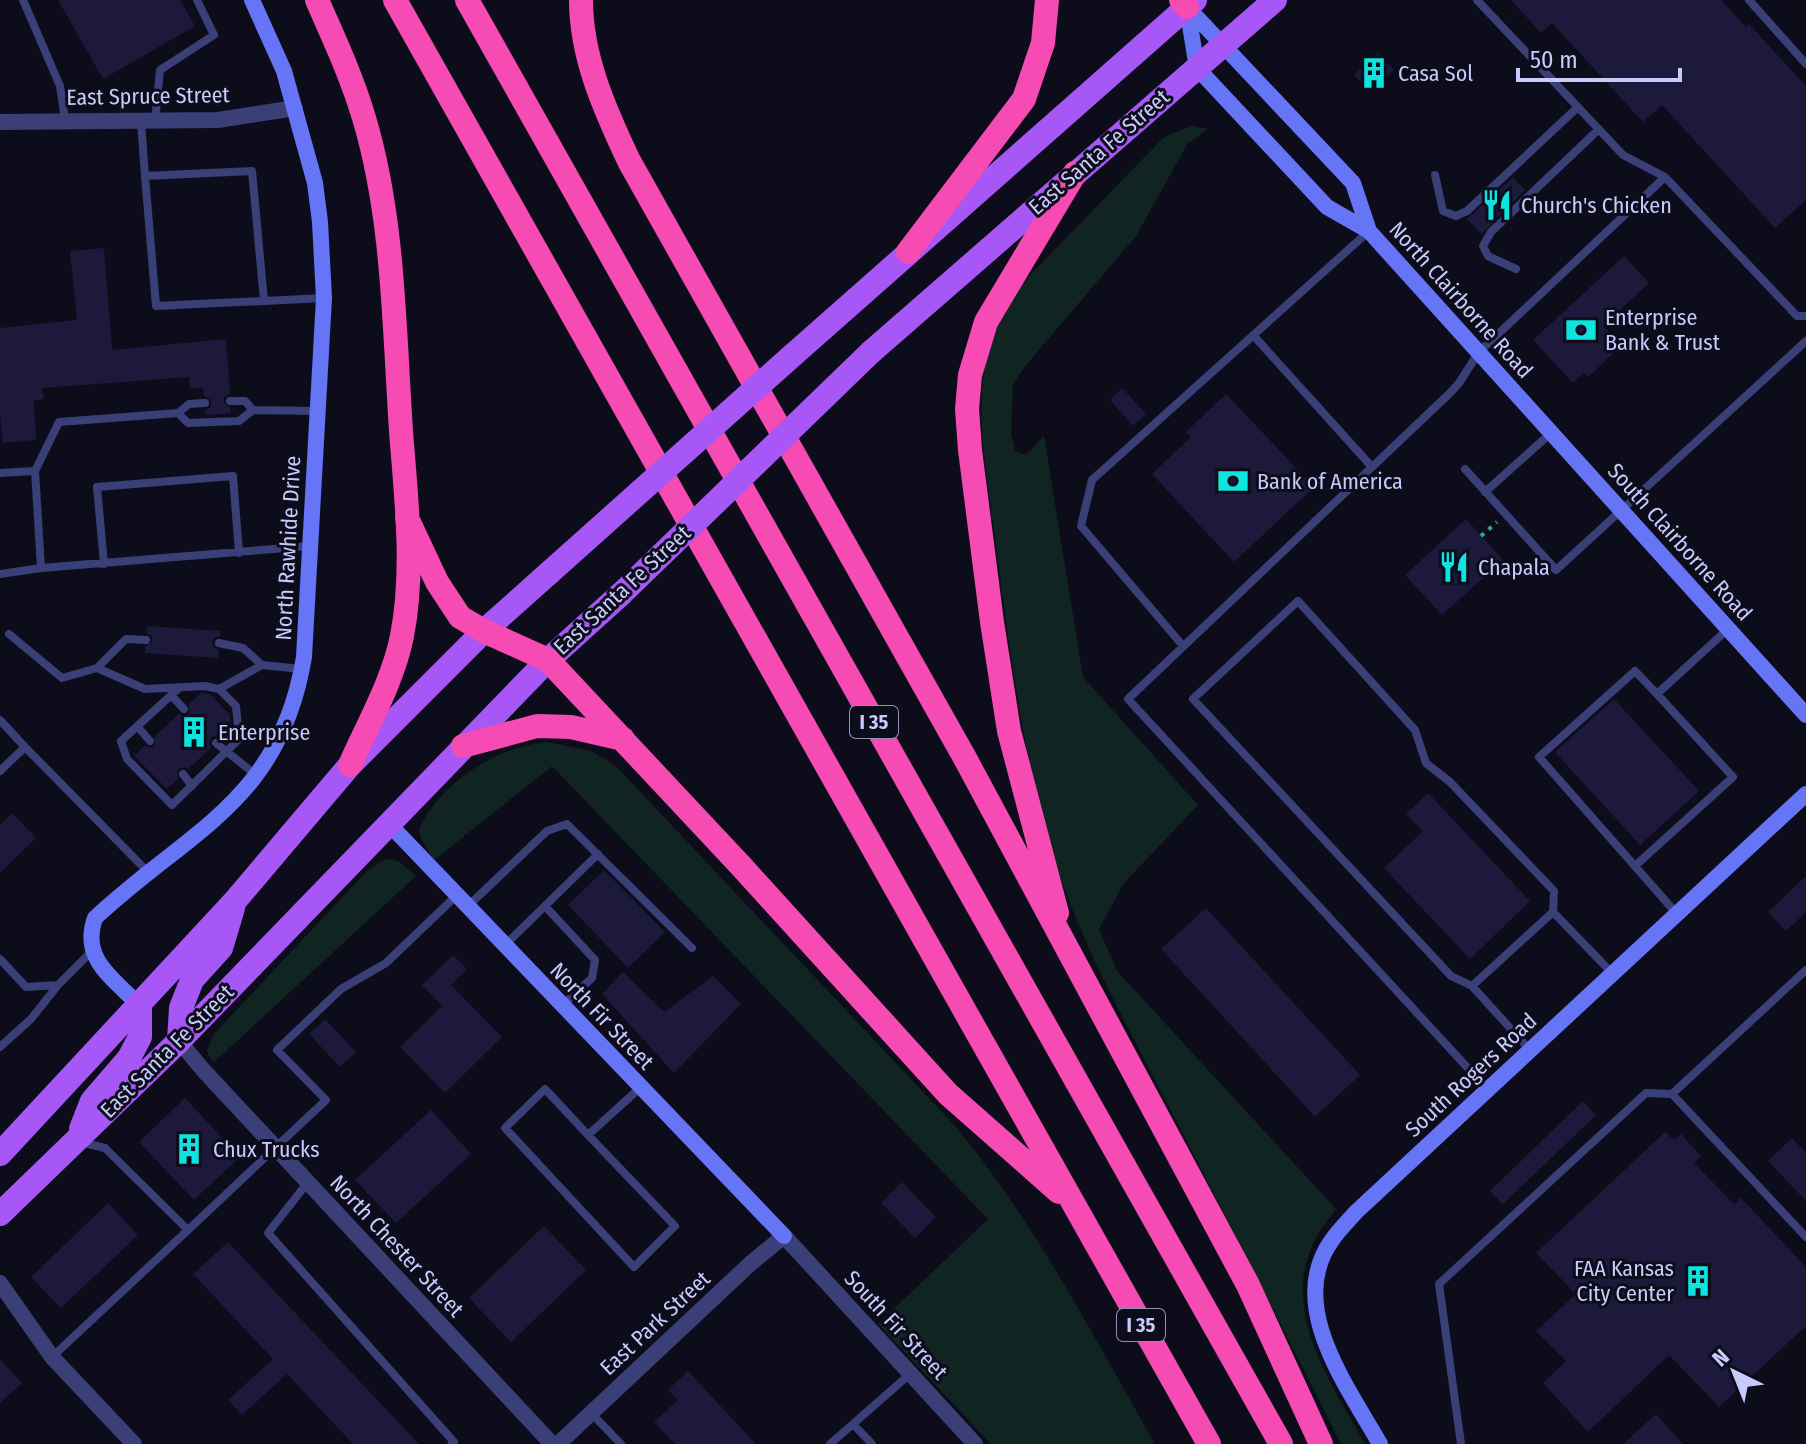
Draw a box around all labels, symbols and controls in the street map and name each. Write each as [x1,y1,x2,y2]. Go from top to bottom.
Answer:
scale bar [1518,32,1680,82]
text: 50 m [1530,46,1578,74]
building icon: Casa Sol [1357,56,1391,90]
place label: Casa Sol [1398,60,1473,87]
street label: East Spruce Street [66,81,231,111]
street label: East Santa Fe Street [1023,83,1176,220]
restaurant icon: Church's Chicken [1480,188,1514,222]
place label: Church's Chicken [1521,192,1672,219]
street label: North Clairborne Road [1384,216,1538,384]
place label: Enterprise Bank & Trust [1605,304,1721,356]
bank icon: Enterprise Bank & Trust [1564,313,1598,347]
street label: North Rawhide Drive [270,455,306,641]
street label: South Clairborne Road [1602,458,1758,626]
bank icon: Bank of America [1216,464,1250,498]
place label: Bank of America [1257,468,1403,495]
street label: East Santa Fe Street [548,519,697,660]
restaurant icon: Chapala [1437,550,1471,584]
place label: Chapala [1478,554,1550,581]
road number: I 35 [850,706,898,738]
building icon: Enterprise [177,715,211,749]
place label: Enterprise [218,719,310,746]
street label: North Fir Street [544,957,660,1076]
street label: East Santa Fe Street [95,978,240,1123]
street label: South Rogers Road [1400,1007,1542,1143]
building icon: Chux Trucks [172,1132,206,1166]
place label: Chux Trucks [213,1136,320,1163]
street label: North Chester Street [324,1169,470,1323]
place label: FAA Kansas City Center [1574,1255,1674,1307]
building icon: FAA Kansas City Center [1681,1264,1715,1298]
street label: East Park Street [594,1265,716,1381]
street label: South Fir Street [839,1265,954,1386]
road number: I 35 [1117,1309,1165,1341]
north arrow [1694,1332,1774,1412]
text: N [1707,1343,1735,1372]

